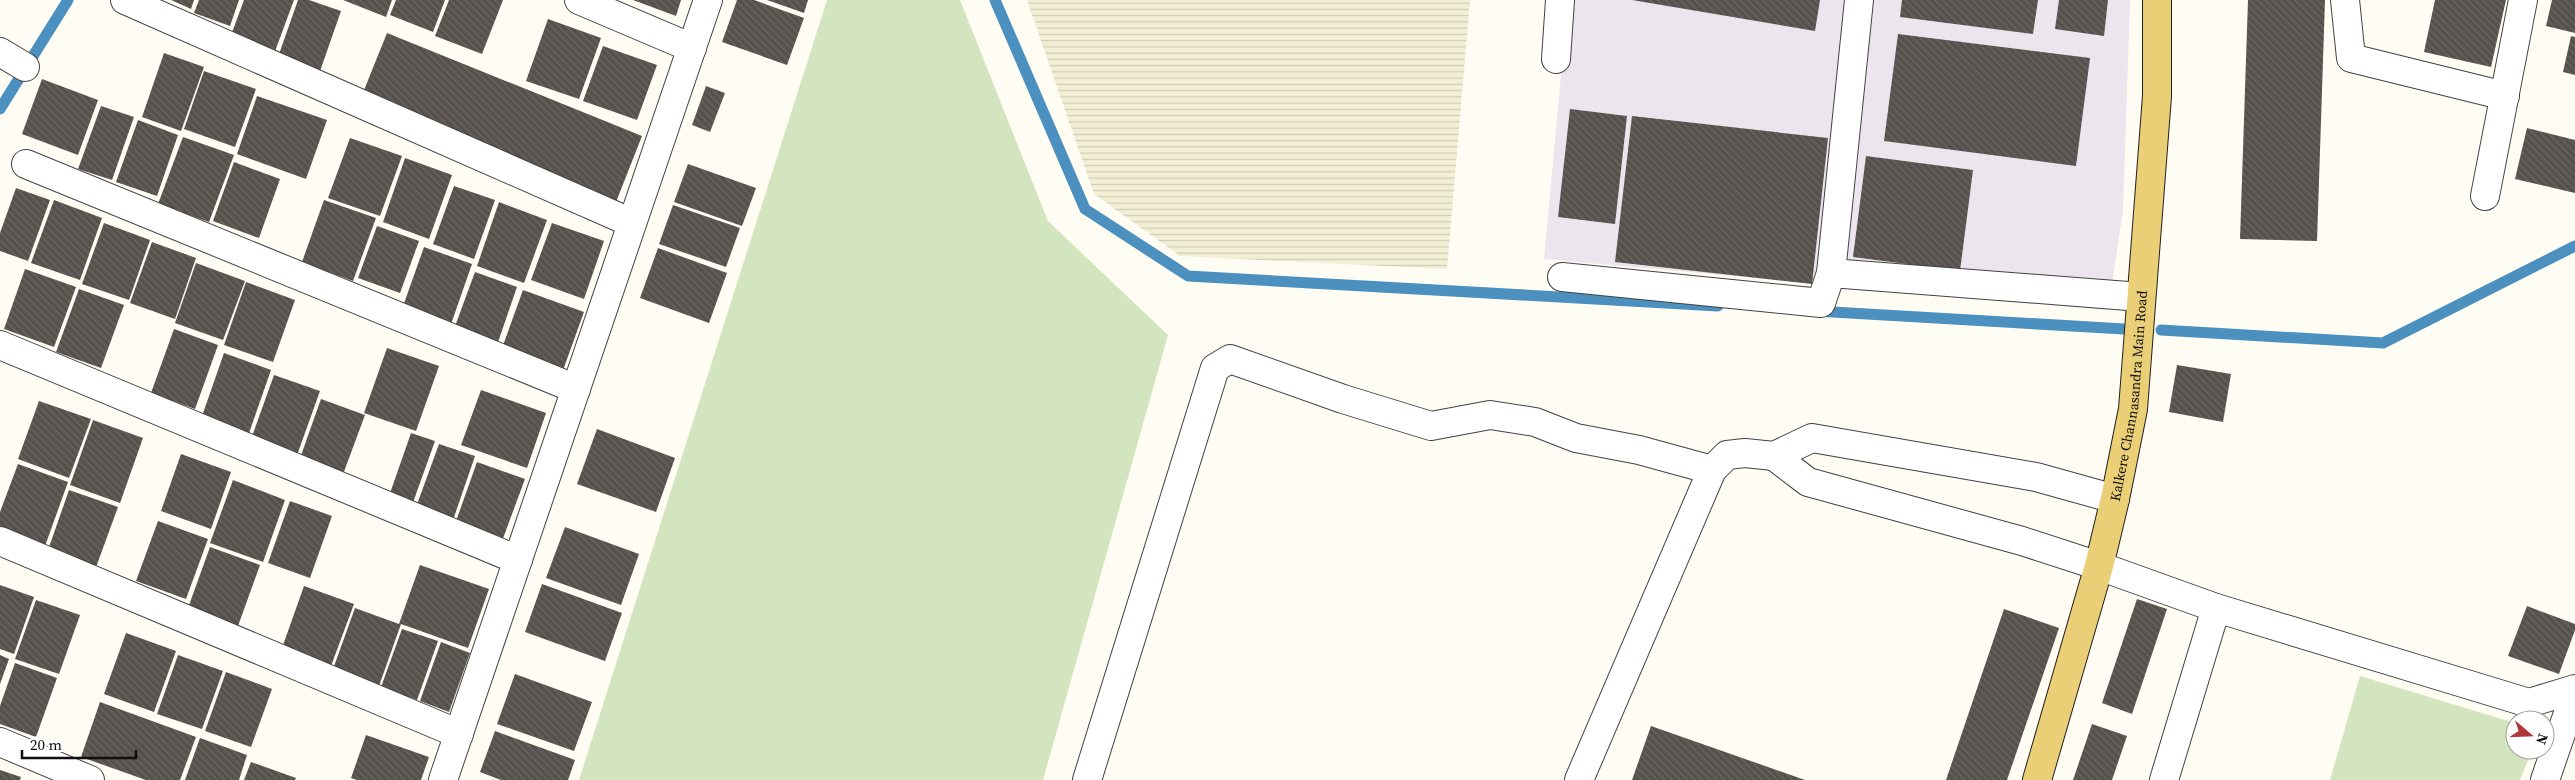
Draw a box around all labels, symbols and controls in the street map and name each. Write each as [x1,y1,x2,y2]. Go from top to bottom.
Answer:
street label: Kalkere Channasandra Main Road [2105,290,2152,503]
north arrow [2505,710,2555,760]
scale bar [22,728,136,760]
text: N [2531,731,2553,747]
text: 20 m [30,734,62,755]

